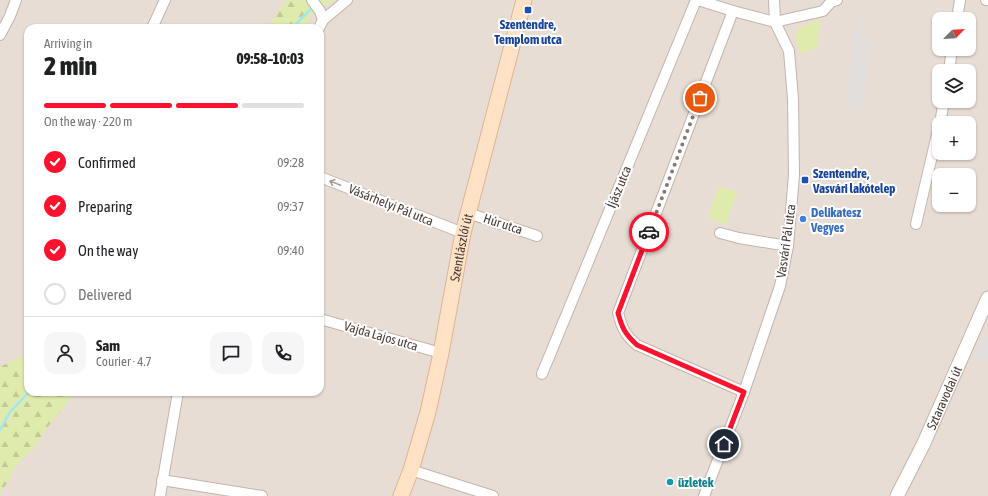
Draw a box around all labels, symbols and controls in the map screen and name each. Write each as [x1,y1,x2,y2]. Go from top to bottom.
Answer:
marker: Szentendre, Templom utca [523,5,533,15]
north arrow [932,12,976,56]
map controls [932,12,976,212]
place label: Szentendre, Templom utca [494,17,562,47]
text: Arriving in [44,36,92,51]
text: 09:58–10:03 [236,50,304,67]
text: 2 min [44,51,97,81]
button: layers [932,64,976,108]
pin [683,81,717,115]
icon: bag [689,87,711,109]
text: On the way · 220 m [44,114,132,129]
button: + [932,116,976,160]
icon: check [44,151,66,173]
text: Confirmed [78,154,136,171]
text: 09:28 [277,155,304,170]
street label: Íjász utca [604,164,634,210]
place label: Szentendre, Vasvári lakótelep [812,166,895,196]
button: − [932,168,976,212]
marker: Szentendre, Vasvári lakótelep [800,175,810,185]
one-way arrow [330,179,342,186]
street label: Vásárhelyi Pál utca [346,181,436,229]
icon: check [44,195,66,217]
text: Preparing [78,198,132,215]
text: 09:37 [277,199,304,214]
street label: Vasvári Pál utca [773,203,799,279]
place label: Delikatesz Vegyes [810,205,861,235]
street label: Húr utca [482,211,524,237]
street label: Szentlászlói út [447,212,475,283]
courier [629,212,669,252]
marker: Delikatesz Vegyes [798,214,808,224]
icon: car [638,221,660,243]
icon: check [44,239,66,261]
text: On the way [78,242,139,259]
text: 09:40 [277,243,304,258]
text: Delivered [78,286,132,303]
street label: Vajda Lajos utca [342,318,420,354]
button: person [44,332,86,374]
button: chat [210,332,252,374]
button: phone [262,332,304,374]
text: Sam [96,337,120,354]
text: Courier · 4.7 [96,354,152,369]
street label: Sztaravodai út [923,363,965,432]
pin [707,427,741,461]
icon: home [713,433,735,455]
place label: üzletek [678,475,714,490]
marker: üzletek [665,477,675,487]

